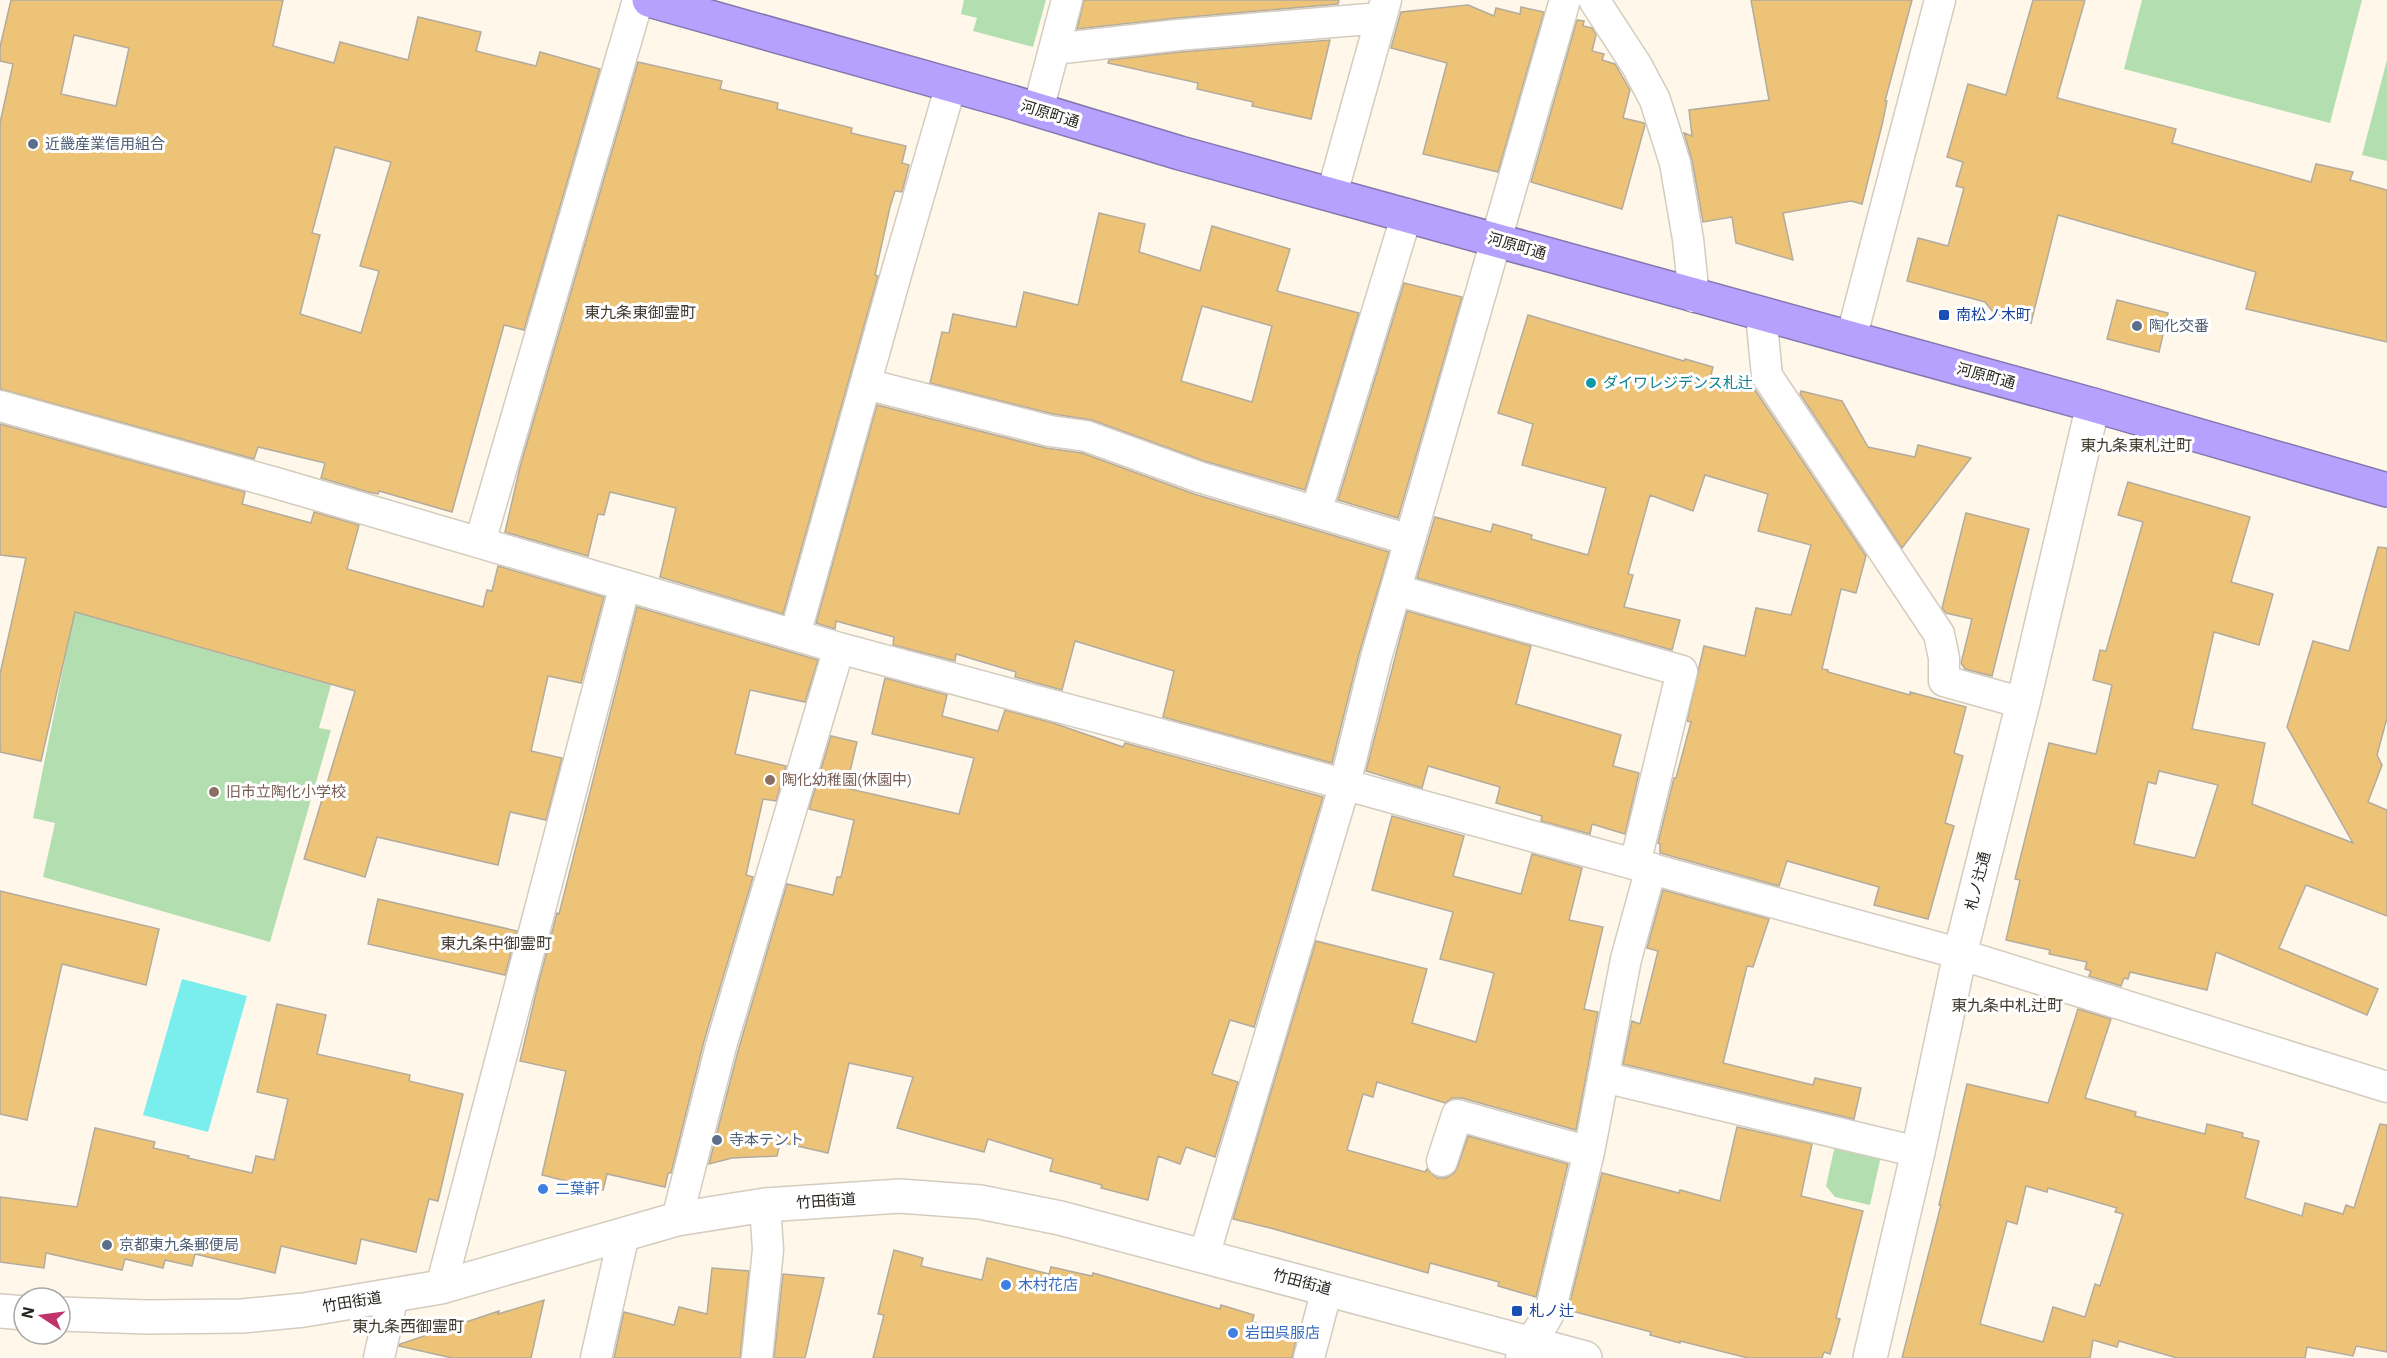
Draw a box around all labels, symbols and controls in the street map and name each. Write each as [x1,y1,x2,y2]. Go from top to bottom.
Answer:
street label: 河原町通 [1019,96,1082,131]
place label: 近畿産業信用組合 [45,134,165,153]
marker: 近畿産業信用組合 [26,137,40,151]
street label: 河原町通 [1486,228,1549,263]
district label: 東九条東御霊町 [584,302,696,322]
place label: 南松ノ木町 [1956,305,2031,324]
marker: 南松ノ木町 [1937,308,1951,322]
place label: 陶化交番 [2149,316,2209,335]
marker: 陶化交番 [2130,319,2144,333]
street label: 河原町通 [1955,359,2018,392]
place label: ダイワレジデンス札辻 [1603,373,1753,392]
marker: ダイワレジデンス札辻 [1584,376,1598,390]
district label: 東九条東札辻町 [2080,435,2192,455]
place label: 陶化幼稚園(休園中) [782,770,912,789]
marker: 陶化幼稚園(休園中) [763,773,777,787]
place label: 旧市立陶化小学校 [226,782,346,801]
marker: 旧市立陶化小学校 [207,785,221,799]
street label: 札ノ辻通 [1961,849,1994,912]
district label: 東九条中御霊町 [440,933,552,953]
district label: 東九条中札辻町 [1951,995,2063,1015]
place label: 寺本テント [729,1130,804,1149]
marker: 寺本テント [710,1133,724,1147]
place label: 二葉軒 [555,1179,600,1198]
marker: 二葉軒 [536,1182,550,1196]
street label: 竹田街道 [795,1189,857,1212]
place label: 京都東九条郵便局 [119,1235,239,1254]
marker: 京都東九条郵便局 [100,1238,114,1252]
street label: 竹田街道 [1271,1265,1334,1298]
place label: 木村花店 [1018,1275,1078,1294]
marker: 木村花店 [999,1278,1013,1292]
north arrow [12,1286,72,1346]
street label: 竹田街道 [321,1287,383,1316]
place label: 札ノ辻 [1529,1301,1574,1320]
marker: 札ノ辻 [1510,1304,1524,1318]
text: N [16,1305,38,1321]
district label: 東九条西御霊町 [352,1316,464,1336]
place label: 岩田呉服店 [1245,1323,1320,1342]
marker: 岩田呉服店 [1226,1326,1240,1340]

